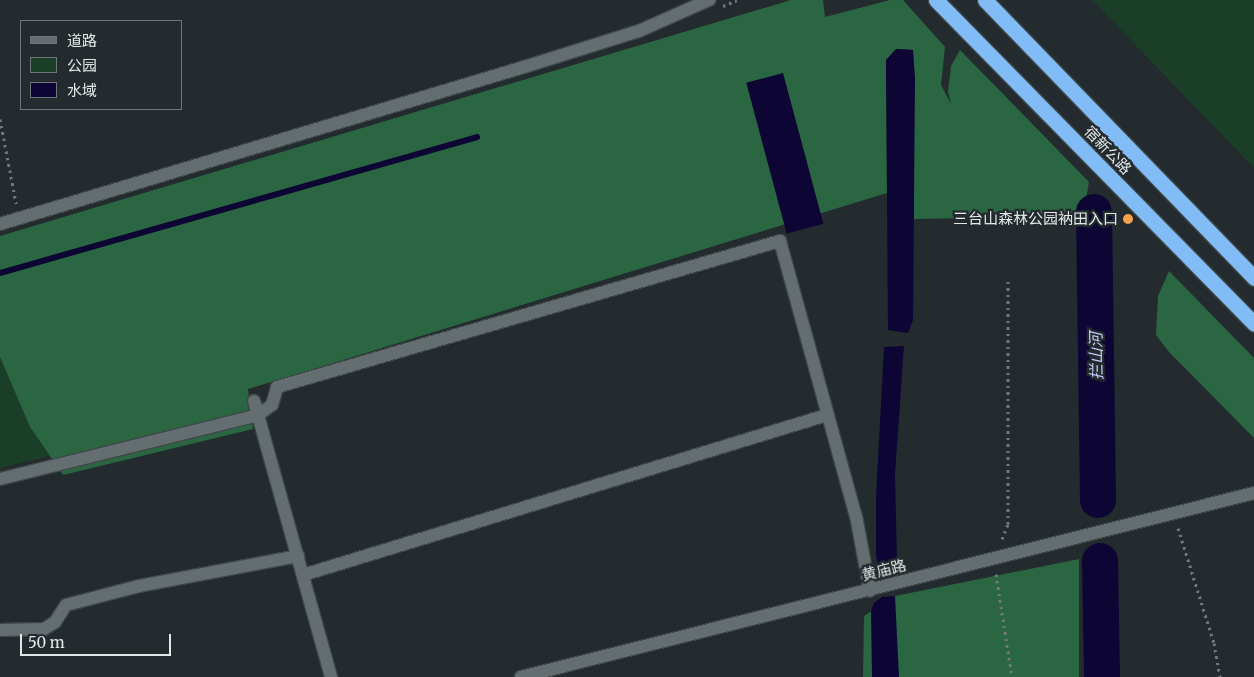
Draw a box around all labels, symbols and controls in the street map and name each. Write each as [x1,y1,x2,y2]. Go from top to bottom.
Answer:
legend [20,20,182,110]
text: 道路 [67,31,97,50]
text: 公园 [67,56,97,75]
text: 水域 [67,81,97,100]
street label: 宿新公路 [1081,122,1135,178]
place label: 三台山森林公园衲田入口 [953,210,1118,228]
marker: 三台山森林公园衲田入口 [1122,213,1134,225]
water label: 拦山河 [1086,332,1106,380]
street label: 黄庙路 [860,556,908,584]
scale bar [22,624,174,656]
text: 50 m [28,633,65,652]

